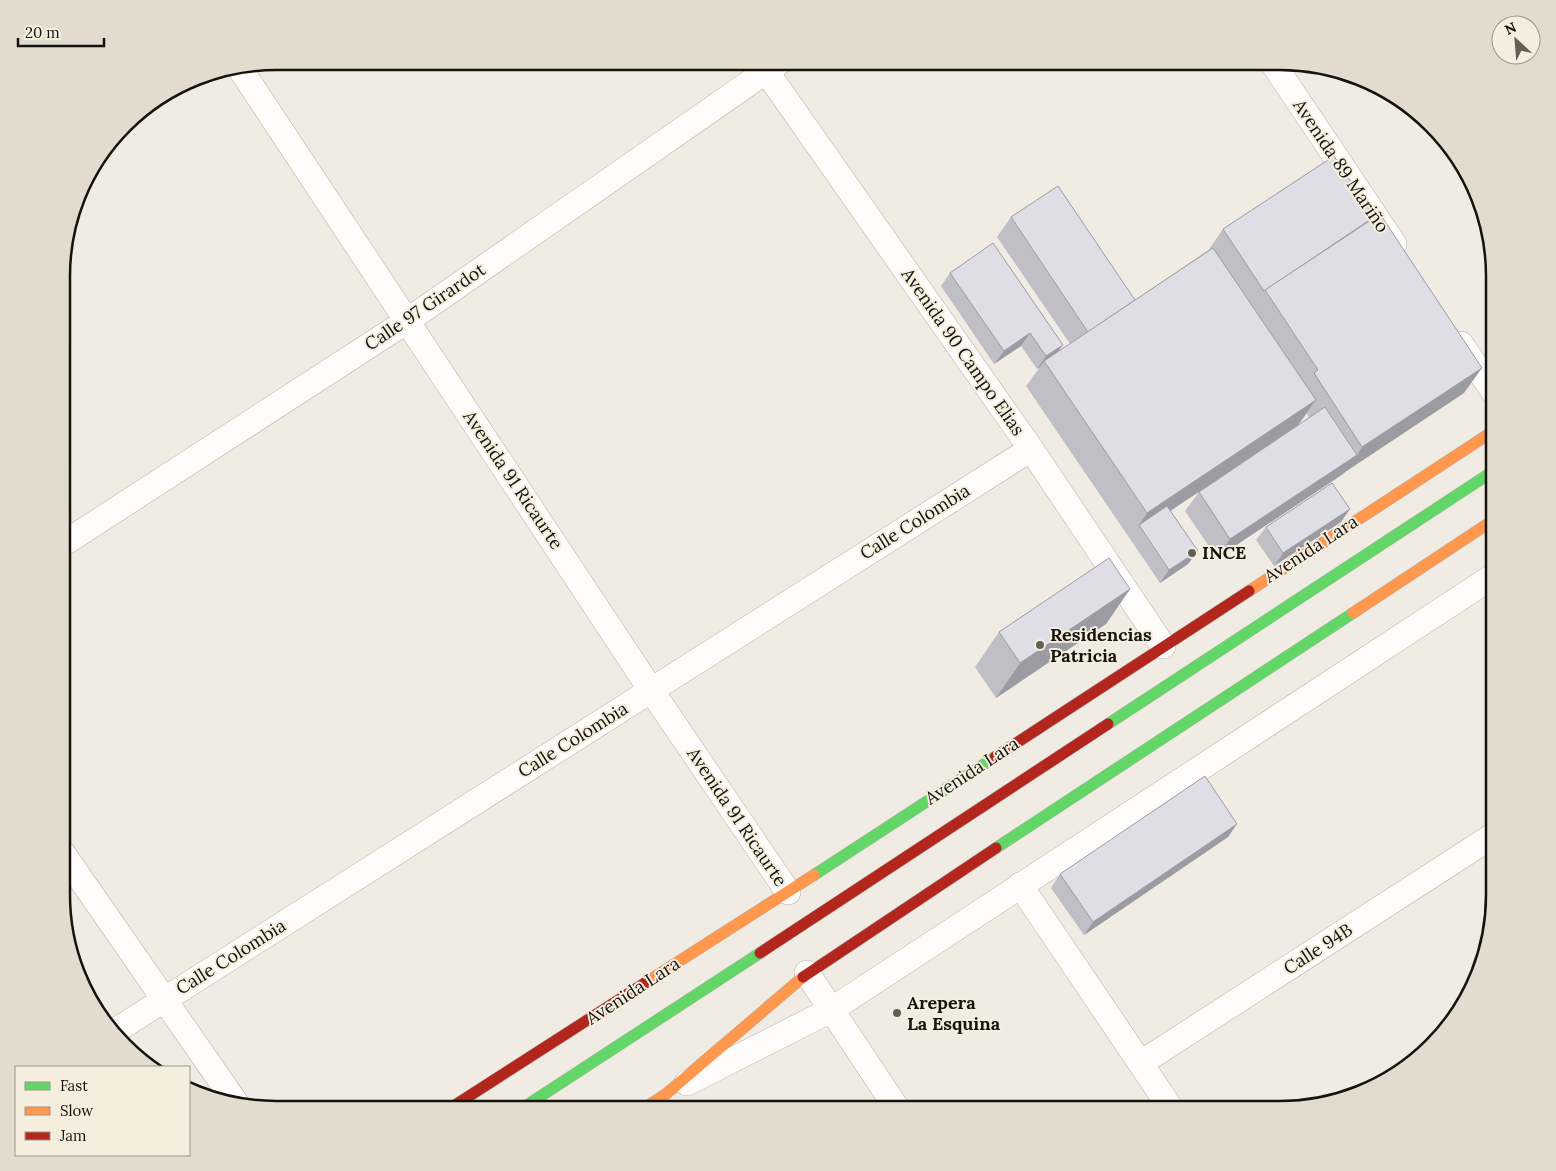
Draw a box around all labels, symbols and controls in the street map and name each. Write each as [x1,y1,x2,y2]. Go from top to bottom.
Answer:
scale bar [18,15,104,47]
north arrow [1491,15,1541,65]
text: N [1501,18,1519,39]
text: 20 m [25,23,60,42]
street label: Avenida 89 Mariño [1288,94,1394,237]
street label: Calle 97 Girardot [360,258,490,355]
street label: Avenida 90 Campo Elias [896,263,1030,440]
street label: Avenida 91 Ricaurte [458,405,569,554]
street label: Calle Colombia [855,479,974,565]
street label: Avenida Lara [1259,510,1362,588]
place label: INCE [1202,541,1246,564]
marker: INCE [1186,547,1198,559]
place label: Residencias Patricia [1050,623,1152,667]
marker: Residencias Patricia [1034,639,1046,651]
street label: Calle Colombia [513,697,632,783]
street label: Avenida Lara [920,732,1023,810]
street label: Avenida 91 Ricaurte [682,742,793,891]
street label: Calle Colombia [171,914,290,1000]
street label: Calle 94B [1279,918,1356,979]
street label: Avenida Lara [581,952,684,1030]
place label: Arepera La Esquina [907,991,1001,1035]
marker: Arepera La Esquina [891,1007,903,1019]
legend [15,1066,190,1156]
text: Fast [60,1076,88,1095]
text: Slow [60,1101,93,1120]
text: Jam [59,1126,87,1145]

